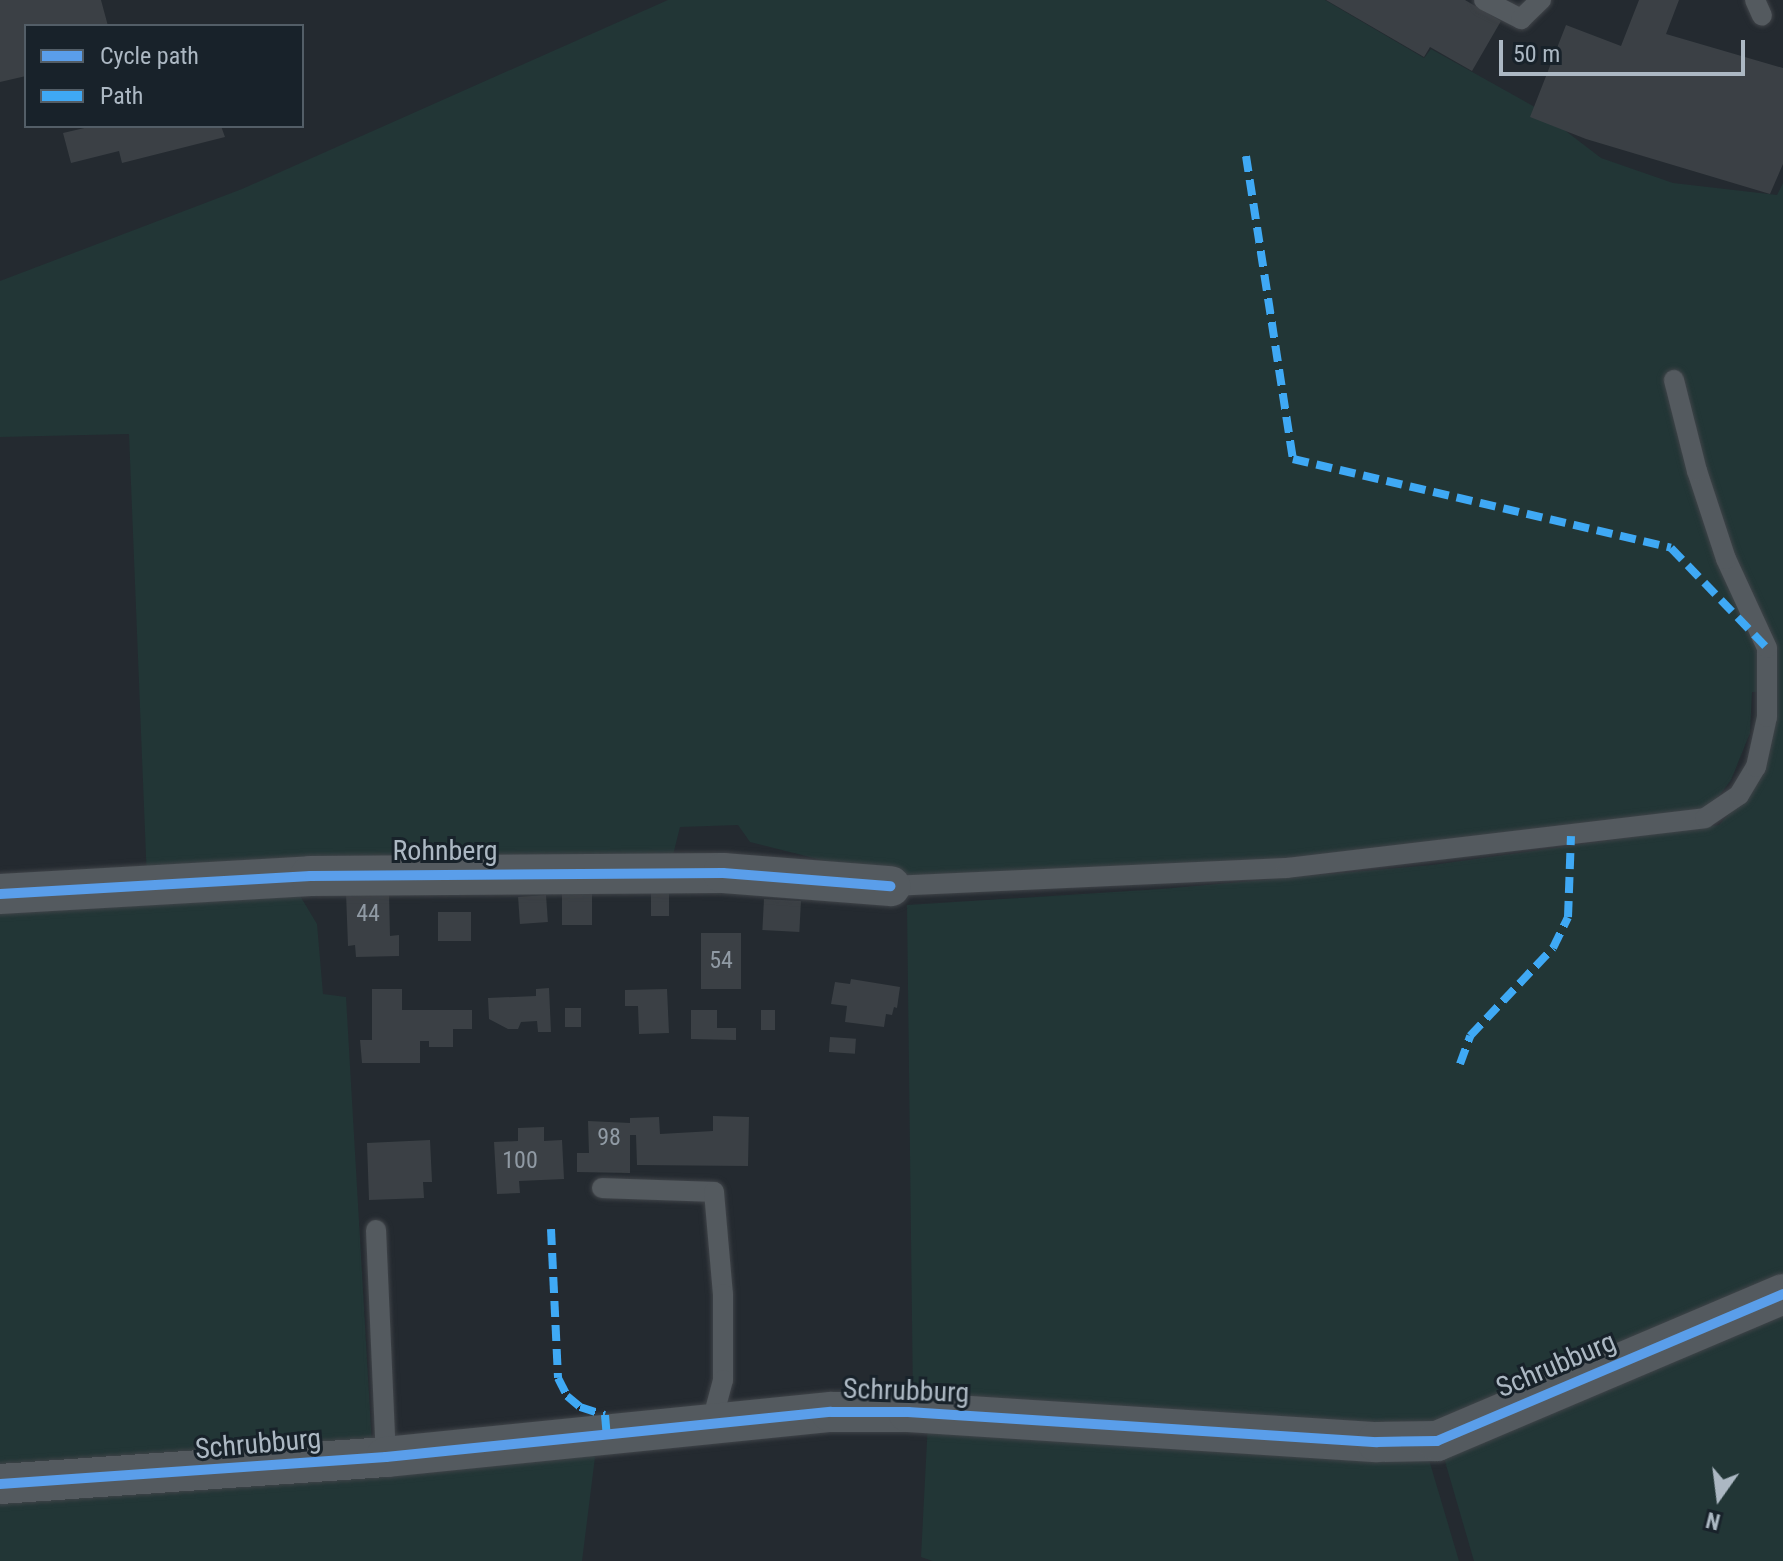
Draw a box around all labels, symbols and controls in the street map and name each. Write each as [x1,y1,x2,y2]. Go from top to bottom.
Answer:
legend [24,24,304,128]
scale bar [1503,24,1749,74]
text: 50 m [1513,40,1560,68]
text: Cycle path [100,42,199,70]
text: Path [100,82,143,110]
street label: Rohnberg [392,834,498,868]
house number: 44 [356,900,380,928]
house number: 54 [709,947,733,975]
house number: 98 [597,1124,621,1152]
house number: 100 [502,1147,538,1175]
street label: Schrubburg [1491,1325,1621,1405]
street label: Schrubburg [842,1372,970,1410]
street label: Schrubburg [194,1422,322,1466]
north arrow [1679,1457,1759,1537]
text: N [1704,1507,1723,1535]

